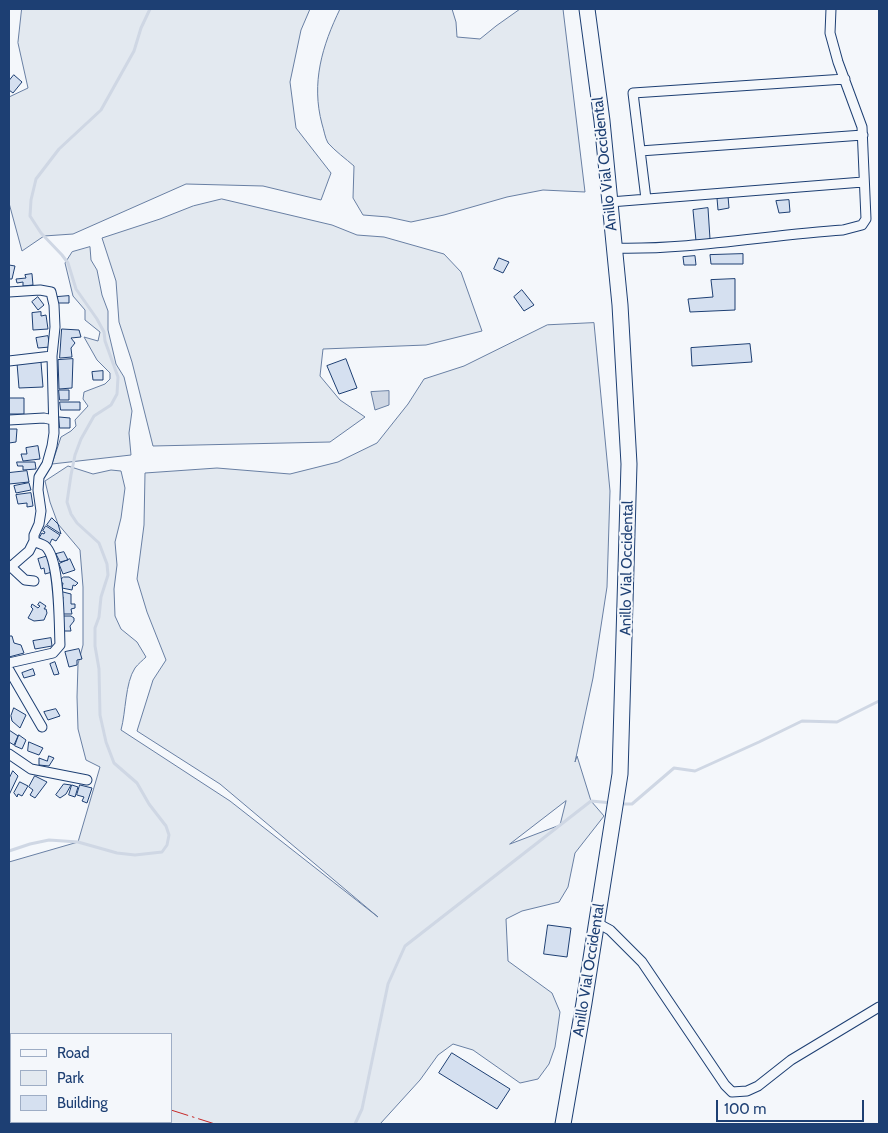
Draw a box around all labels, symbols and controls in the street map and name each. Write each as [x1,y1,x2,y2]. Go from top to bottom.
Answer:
street label: Anillo Vial Occidental [589,96,621,232]
street label: Anillo Vial Occidental [617,500,637,636]
street label: Anillo Vial Occidental [570,902,608,1038]
legend [10,1033,172,1123]
text: Road [57,1044,90,1062]
text: Park [57,1069,84,1087]
scale bar [718,1090,866,1122]
text: Building [57,1094,108,1112]
text: 100 m [724,1100,766,1118]

